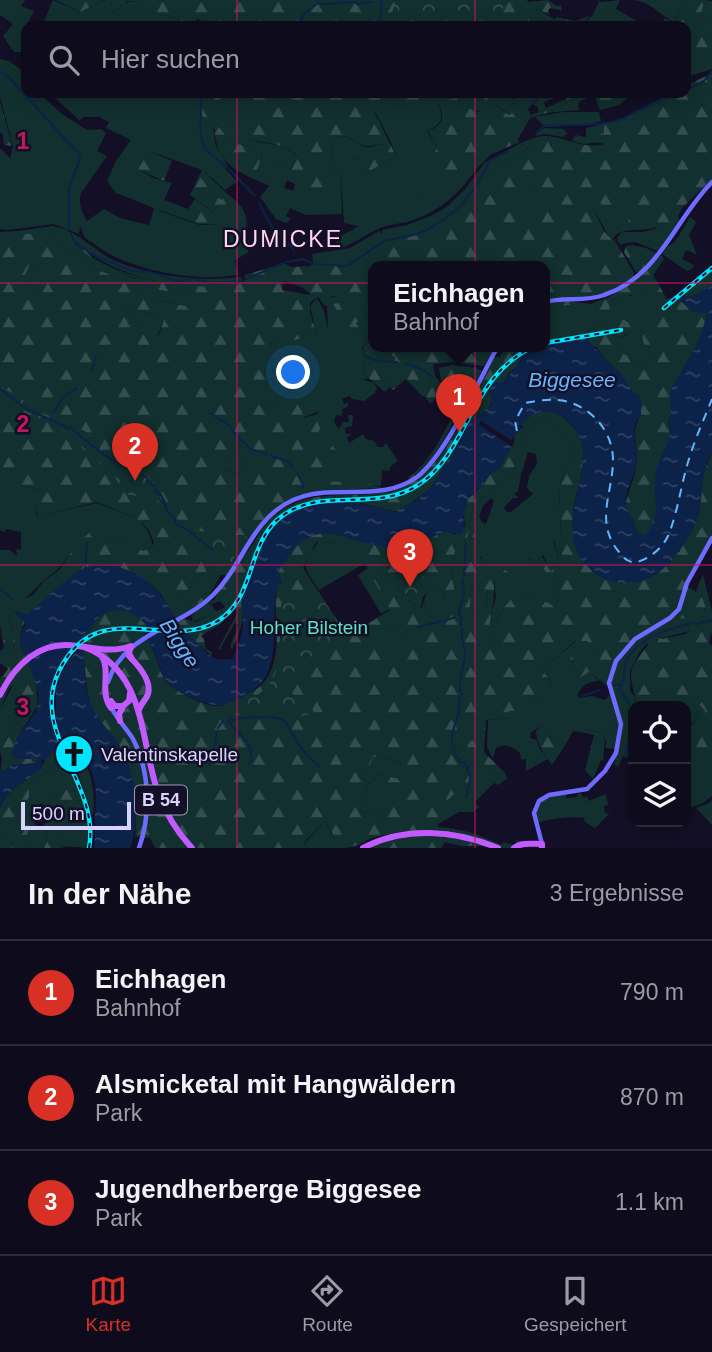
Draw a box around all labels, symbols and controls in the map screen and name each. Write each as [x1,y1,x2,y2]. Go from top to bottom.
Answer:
search box [21,21,691,98]
icon: search [45,41,83,79]
text: Hier suchen [101,44,240,74]
text: 1 [17,128,30,154]
district label: DUMICKE [223,226,343,252]
popup [368,261,550,352]
text: Eichhagen [393,278,525,308]
text: Bahnhof [393,309,479,335]
your location [276,355,310,389]
water label: Biggesee [528,368,616,391]
pin: 1 [436,374,482,432]
text: 2 [17,411,29,437]
pin: 2 [112,423,158,481]
pin: 3 [387,529,433,587]
water label: Bigge [156,614,204,672]
park label: Hoher Bilstein [250,617,368,638]
text: 3 [17,694,29,720]
map controls [628,701,691,827]
button: locate [628,701,691,764]
church icon: Valentinskapelle [53,733,95,775]
place label: Valentinskapelle [101,744,238,765]
button: layers [628,764,691,827]
road number: B 54 [135,786,187,814]
scale bar [21,799,131,831]
text: 500 m [32,803,85,824]
text: In der Nähe [28,877,191,910]
text: 3 Ergebnisse [550,880,684,906]
text: Eichhagen [95,964,226,994]
text: 1 [45,979,57,1005]
text: 790 m [620,979,684,1005]
text: Bahnhof [95,995,181,1021]
text: Alsmicketal mit Hangwäldern [95,1069,456,1099]
text: 2 [45,1084,57,1110]
text: 870 m [620,1084,684,1110]
text: Park [95,1100,142,1126]
text: Jugendherberge Biggesee [95,1174,422,1204]
text: 3 [45,1189,57,1215]
text: 1.1 km [615,1189,684,1215]
text: Park [95,1205,142,1231]
tab: Karte [86,1272,131,1336]
tab: Route [302,1272,353,1336]
tab: Gespeichert [524,1272,626,1336]

